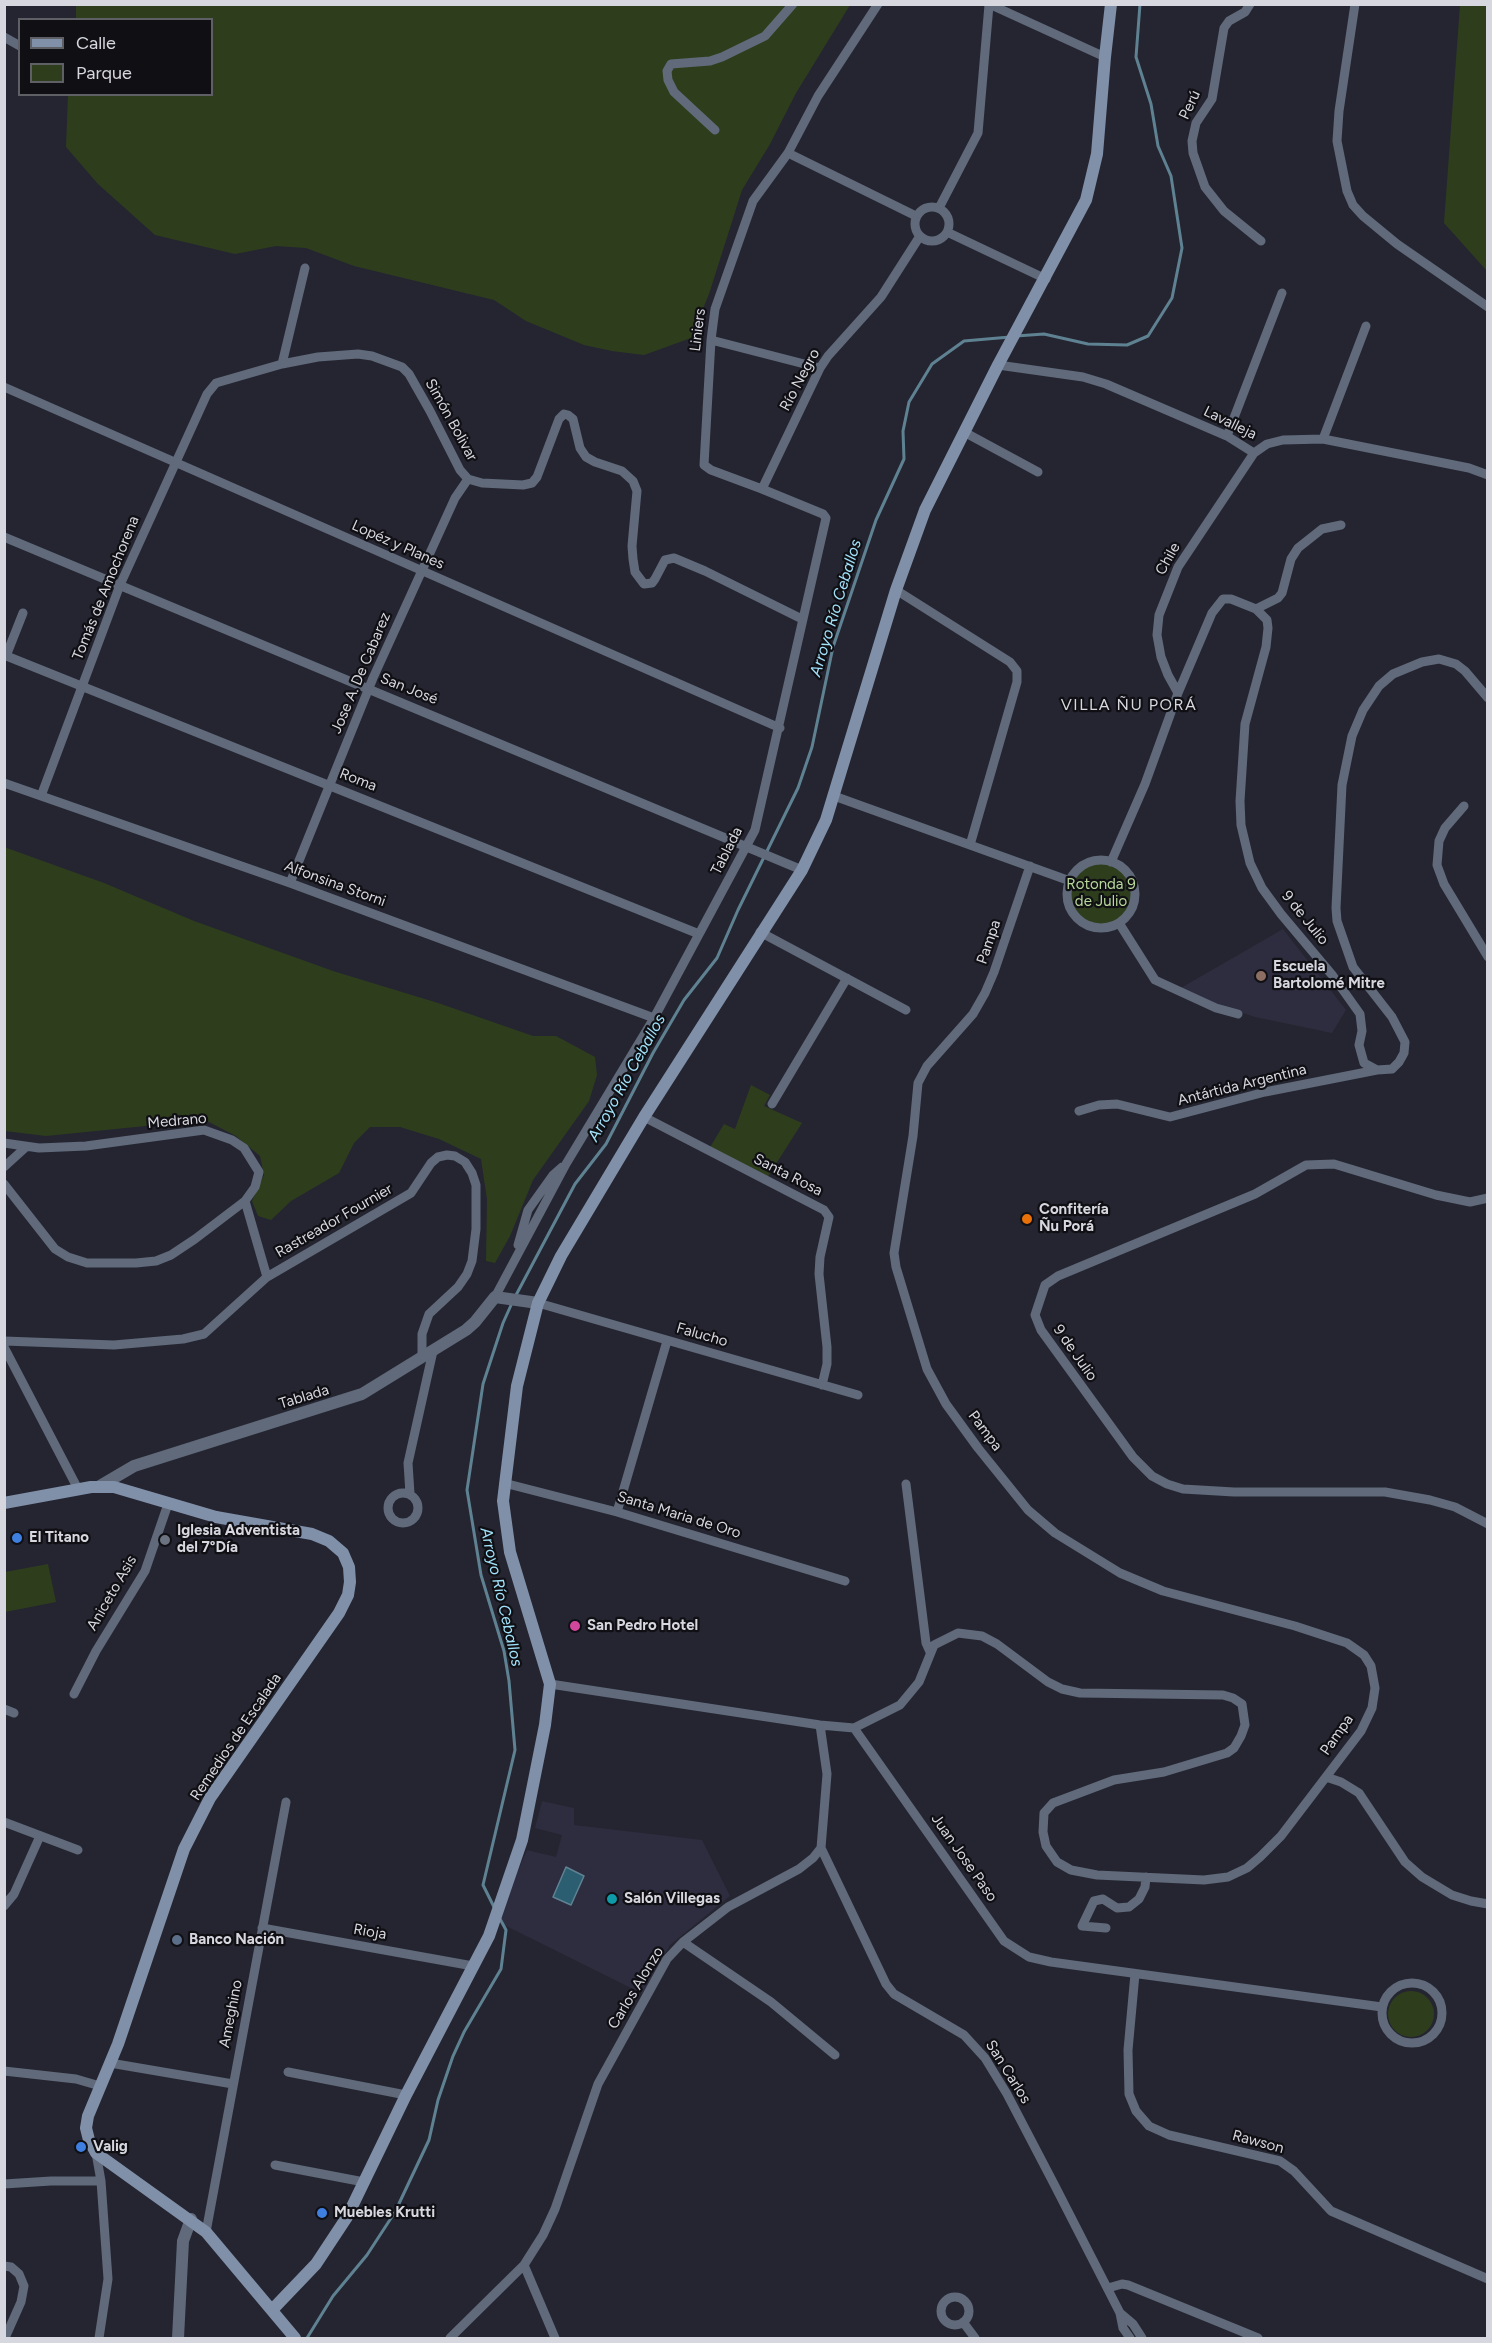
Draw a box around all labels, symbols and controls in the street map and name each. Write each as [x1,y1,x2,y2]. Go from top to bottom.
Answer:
legend [18,18,213,96]
text: Calle [76,32,116,54]
text: Parque [76,62,132,84]
street label: Perú [1175,88,1205,122]
street label: Liniers [686,307,710,353]
street label: Río Negro [776,346,824,414]
street label: Simón Bolivar [421,376,481,464]
street label: Lavalleja [1200,402,1260,444]
street label: Tomás de Amochorena [69,513,143,663]
street label: Lopéz y Planes [349,517,447,573]
water label: Arroyo Río Ceballos [806,537,866,679]
street label: Chile [1152,540,1184,578]
street label: Jose A. De Cabarez [327,610,395,736]
street label: San José [378,669,440,709]
district label: VILLA ÑU PORÁ [1061,695,1197,715]
street label: Roma [337,765,379,795]
street label: Tablada [707,824,747,878]
street label: Alfonsina Storni [282,857,388,911]
park label: Rotonda 9 de Julio [1066,876,1136,911]
street label: 9 de Julio [1278,887,1332,949]
street label: Pampa [973,918,1005,966]
place label: Escuela Bartolomé Mitre [1273,958,1385,993]
marker: Escuela Bartolomé Mitre [1254,969,1268,983]
water label: Arroyo Río Ceballos [584,1011,670,1145]
street label: Antártida Argentina [1176,1060,1308,1110]
street label: Medrano [147,1109,207,1133]
street label: Santa Rosa [751,1150,825,1200]
street label: Rastreador Fournier [272,1180,396,1262]
place label: Confitería Ñu Porá [1039,1201,1109,1236]
marker: Confitería Ñu Porá [1020,1212,1034,1226]
street label: Falucho [674,1319,730,1351]
street label: 9 de Julio [1049,1321,1101,1385]
street label: Tablada [277,1381,331,1413]
street label: Pampa [964,1407,1006,1455]
street label: Santa Maria de Oro [615,1488,743,1542]
place label: Iglesia Adventista del 7°Día [177,1522,300,1557]
water label: Arroyo Río Ceballos [476,1525,526,1669]
place label: El Titano [29,1529,89,1547]
marker: El Titano [10,1531,24,1545]
marker: Iglesia Adventista del 7°Día [158,1533,172,1547]
street label: Aniceto Asis [83,1552,141,1634]
place label: San Pedro Hotel [587,1617,698,1635]
marker: San Pedro Hotel [568,1619,582,1633]
street label: Remedios de Escalada [187,1670,285,1804]
street label: Pampa [1317,1711,1357,1759]
street label: Juan Jose Paso [927,1811,1001,1905]
place label: Salón Villegas [624,1890,720,1908]
marker: Salón Villegas [605,1892,619,1906]
street label: Rioja [352,1920,388,1944]
place label: Banco Nación [189,1931,284,1949]
marker: Banco Nación [170,1933,184,1947]
street label: Carlos Alonzo [604,1944,668,2032]
street label: Ameghino [216,1978,246,2050]
street label: San Carlos [981,2037,1035,2107]
street label: Rawson [1230,2126,1286,2158]
place label: Valig [93,2138,128,2156]
marker: Valig [74,2140,88,2154]
place label: Muebles Krutti [334,2204,435,2222]
marker: Muebles Krutti [315,2206,329,2220]

